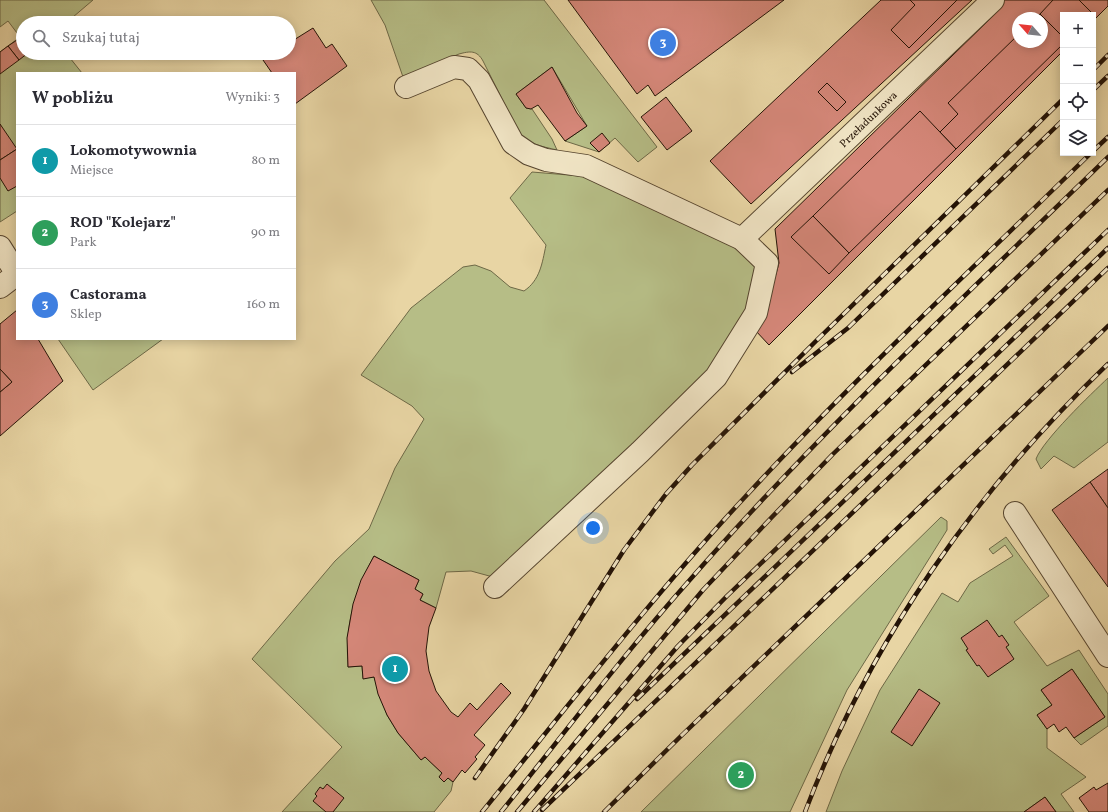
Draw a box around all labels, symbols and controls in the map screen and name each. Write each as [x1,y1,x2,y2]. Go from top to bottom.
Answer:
north arrow [1012,12,1048,48]
map controls [1060,12,1096,156]
button: + [1060,12,1096,48]
search box [16,16,296,60]
icon: search [30,27,52,49]
text: Szukaj tutaj [62,28,140,49]
pin: 3 [650,28,676,58]
button: − [1060,48,1096,84]
button: locate [1060,84,1096,120]
text: W pobliżu [32,87,113,110]
street label: Przeładunkowa [837,88,902,152]
text: Wyniki: 3 [225,89,280,107]
button: layers [1060,120,1096,156]
text: Lokomotywownia [70,141,197,162]
text: 1 [42,152,48,170]
text: 80 m [251,152,280,170]
text: Miejsce [70,162,113,180]
text: ROD "Kolejarz" [70,213,176,234]
text: 2 [42,224,48,242]
text: 90 m [251,224,280,242]
text: Park [70,234,97,252]
text: Castorama [70,285,147,306]
text: 3 [42,296,48,314]
text: 160 m [246,296,280,314]
text: Sklep [70,306,102,324]
your location [583,518,603,538]
pin: 1 [382,654,408,684]
pin: 2 [728,760,754,790]

